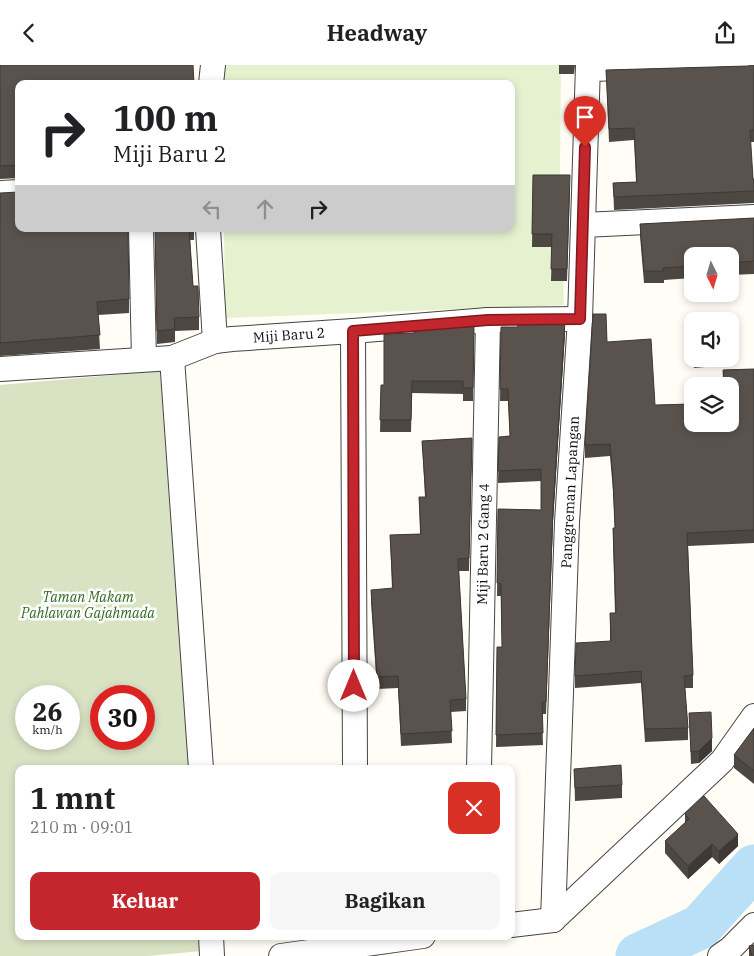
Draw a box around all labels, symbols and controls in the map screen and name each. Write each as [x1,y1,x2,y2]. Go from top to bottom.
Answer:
text: Headway [327,18,427,47]
icon: back [15,19,43,47]
icon: share [711,19,739,47]
text: 100 m [113,95,218,141]
pin [564,96,606,147]
icon: right [30,100,95,165]
icon: arrive [571,103,599,131]
text: Miji Baru 2 [113,139,227,168]
icon: left [198,195,226,223]
icon: ahead [251,195,279,223]
icon: right [304,195,332,223]
north arrow [684,247,739,303]
map controls [684,247,739,432]
button: sound [684,312,739,367]
street label: Miji Baru 2 [252,323,326,347]
button: layers [684,377,739,432]
street label: Panggreman Lapangan [557,415,583,569]
street label: Miji Baru 2 Gang 4 [473,483,493,605]
park label: Taman Makam Pahlawan Gajahmada [20,588,155,622]
position arrow [327,659,379,711]
speed limit sign: 30 [90,685,155,750]
text: 26 [32,695,63,728]
text: km/h [32,722,63,737]
text: 1 mnt [30,778,115,817]
button: close [448,782,500,834]
text: 210 m · 09:01 [30,817,133,837]
button: Keluar [30,872,260,930]
button: Bagikan [270,872,500,930]

